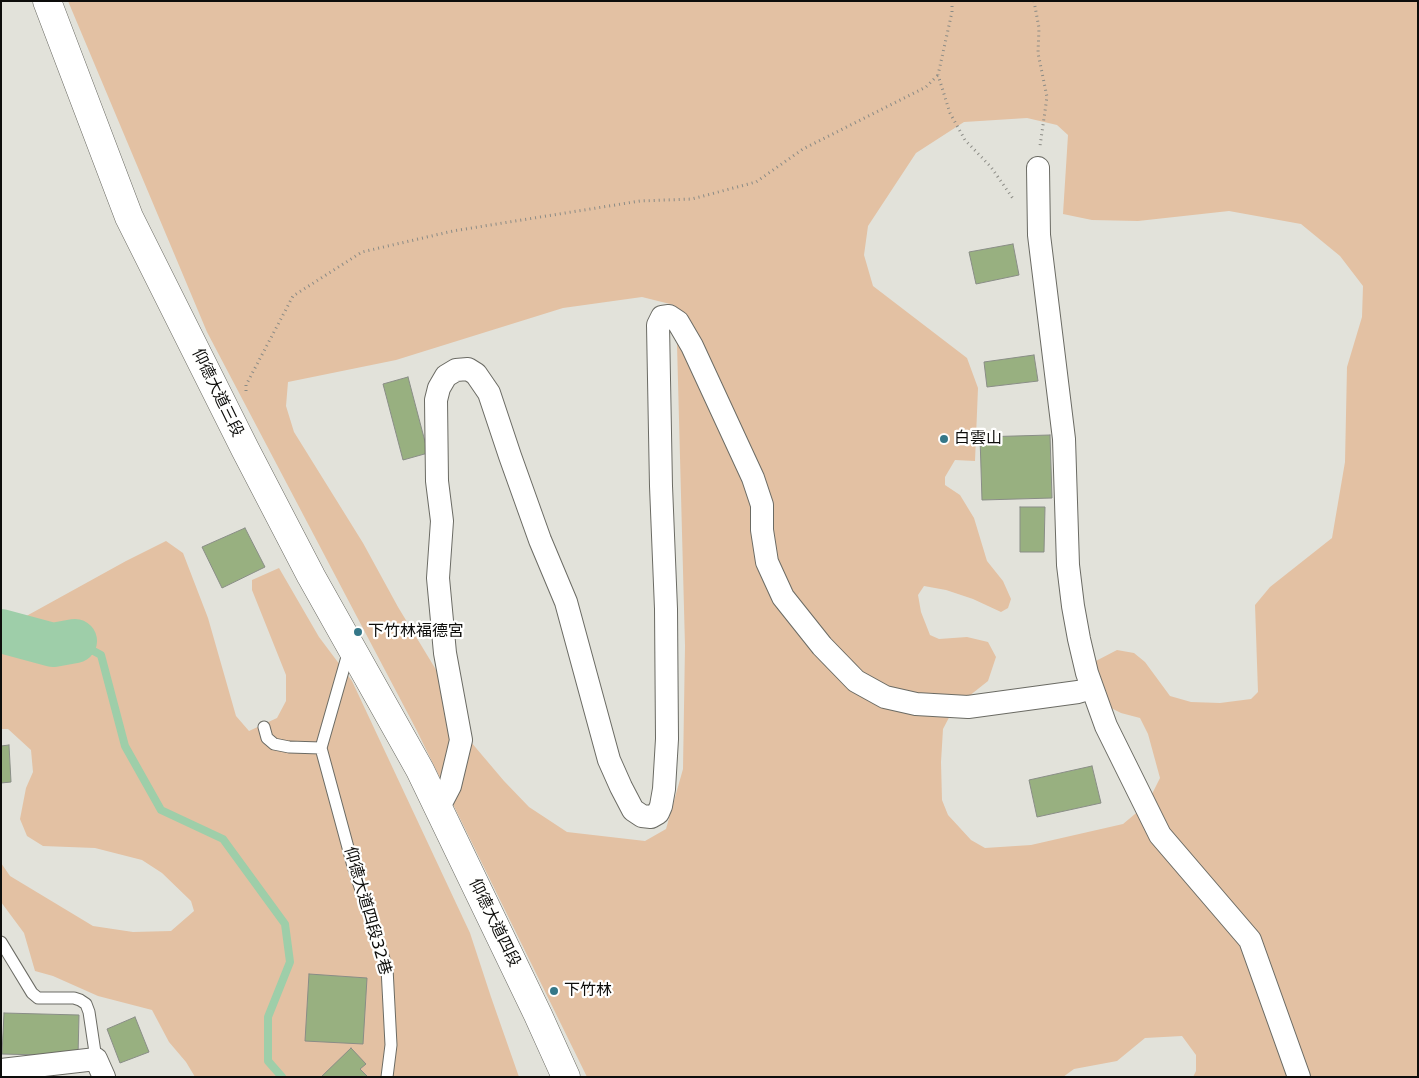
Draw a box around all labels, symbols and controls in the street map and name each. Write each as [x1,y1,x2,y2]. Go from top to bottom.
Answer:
street label: 仰德大道三段 [187,346,247,440]
place label: 白雲山 [954,429,1002,449]
marker: 白雲山 [938,433,950,445]
place label: 下竹林福德宮 [368,622,464,642]
marker: 下竹林福德宮 [352,626,364,638]
street label: 仰德大道四段32巷 [340,845,394,977]
street label: 仰德大道四段 [464,876,524,970]
place label: 下竹林 [564,981,612,1001]
marker: 下竹林 [548,985,560,997]

